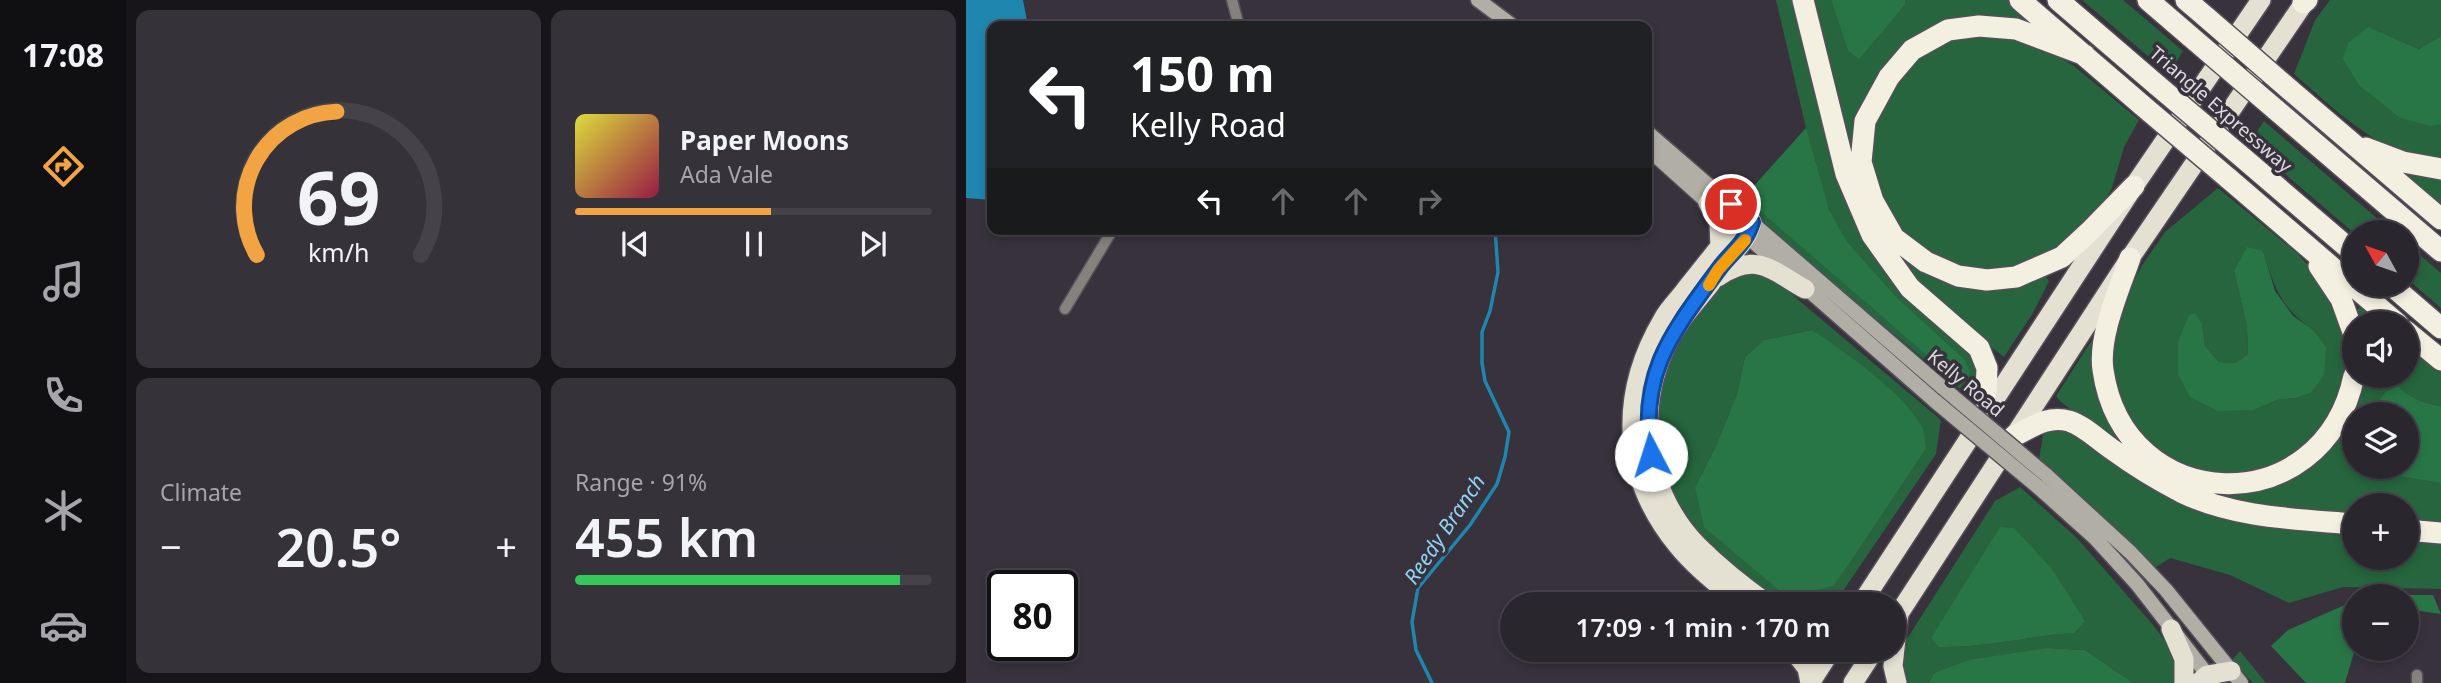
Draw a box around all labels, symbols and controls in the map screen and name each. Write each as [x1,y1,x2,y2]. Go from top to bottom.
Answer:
text: 17:08 [22,33,104,76]
text: 150 m [1130,40,1275,106]
street label: Triangle Expressway [2144,40,2298,178]
icon: left [1015,49,1106,140]
text: Kelly Road [1130,103,1286,146]
text: Paper Moons [680,122,849,158]
icon: directions [39,142,88,191]
text: 69 [297,147,380,246]
text: Ada Vale [680,158,773,190]
pin [1701,174,1761,234]
icon: left [1191,182,1229,220]
icon: ahead [1264,182,1302,220]
icon: ahead [1337,182,1375,220]
icon: right [1410,182,1448,220]
icon: arrive [1712,185,1750,223]
north arrow [2342,220,2418,298]
map controls [2342,220,2419,661]
icon: previous [616,225,654,263]
icon: pause [735,225,773,263]
icon: next [854,225,892,263]
text: km/h [308,235,369,269]
icon: music [39,257,88,306]
button: sound [2342,311,2419,388]
street label: Kelly Road [1922,343,2010,423]
icon: phone [39,371,88,420]
button: layers [2342,402,2419,479]
position arrow [1614,418,1688,492]
text: Range · 91% [575,466,707,498]
water label: Reedy Branch [1397,469,1491,589]
text: Climate [160,476,242,508]
icon: climate [39,486,88,535]
button: + [2342,493,2419,570]
text: 455 km [575,501,758,572]
text: 20.5° [276,511,401,582]
text: − [160,520,182,572]
text: + [495,520,517,572]
speed limit sign: 80 [987,570,1078,661]
button: − [2342,584,2419,661]
icon: car [39,601,88,650]
text: 17:09 · 1 min · 170 m [1576,609,1830,645]

